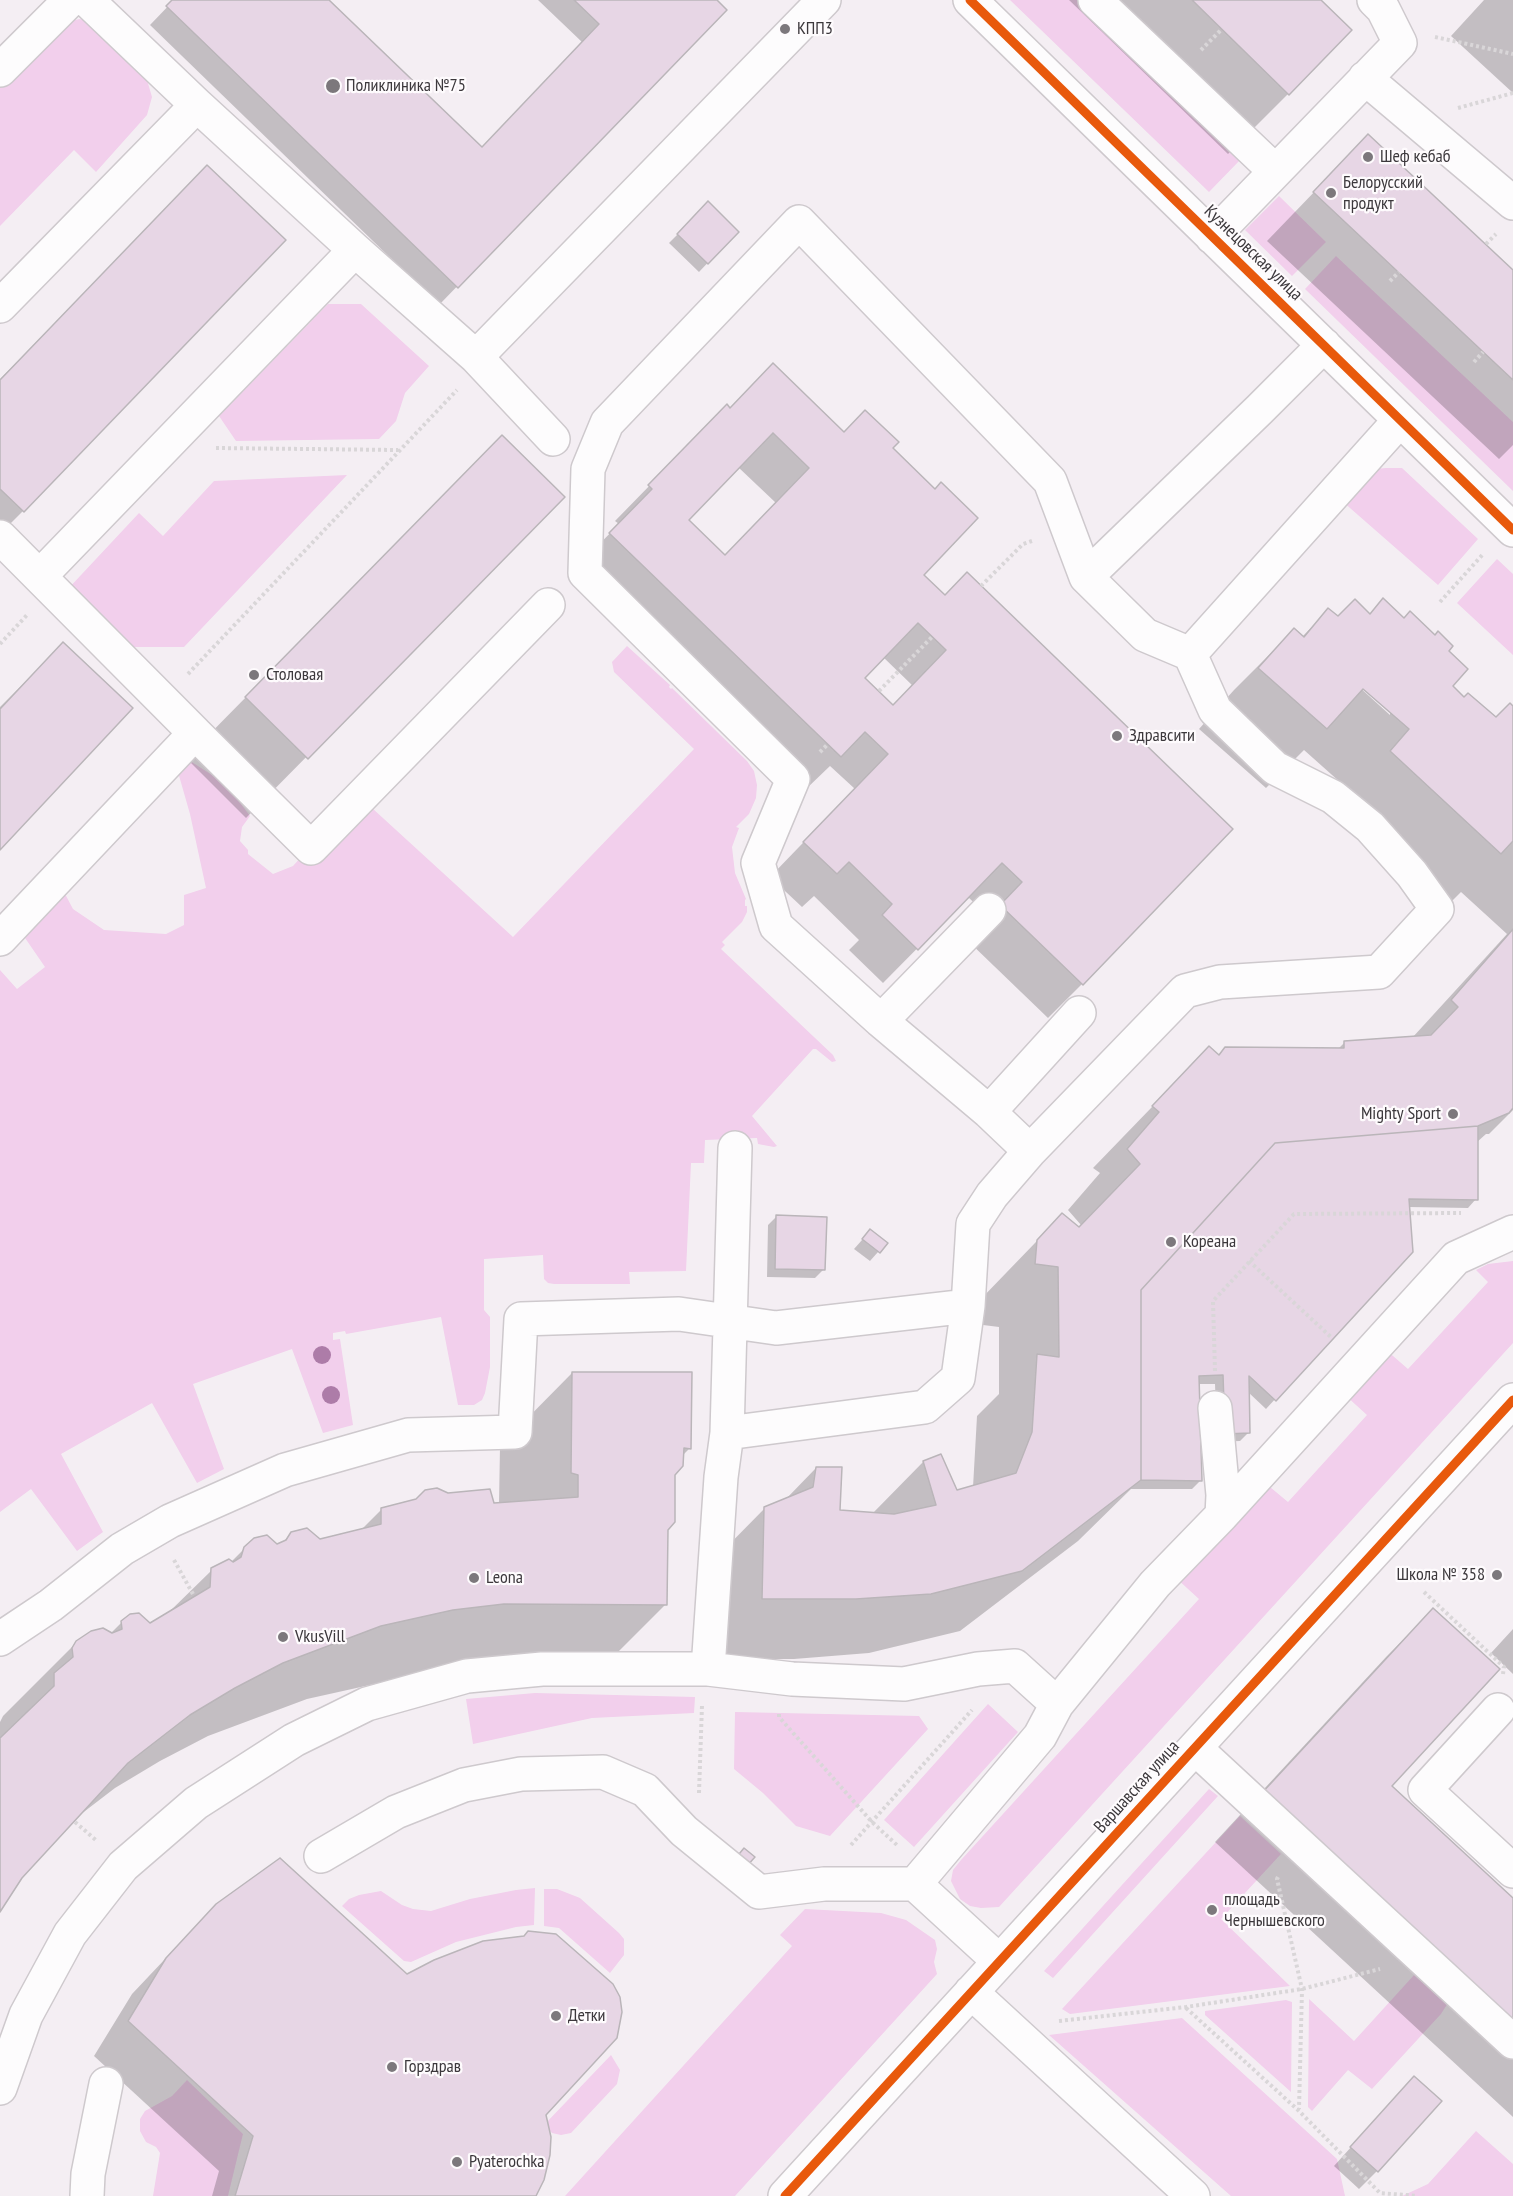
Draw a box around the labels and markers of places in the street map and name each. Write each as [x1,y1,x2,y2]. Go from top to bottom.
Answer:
place label: КПП3 [797,18,833,40]
marker: КПП3 [778,22,792,36]
place label: Поликлиника №75 [346,75,466,97]
marker: Поликлиника №75 [324,77,342,95]
place label: Шеф кебаб [1380,146,1451,168]
marker: Шеф кебаб [1361,150,1375,164]
place label: Белорусский продукт [1343,172,1423,214]
marker: Белорусский продукт [1324,186,1338,200]
place label: Столовая [266,664,323,686]
marker: Столовая [247,668,261,682]
place label: Здравсити [1129,725,1195,747]
marker: Здравсити [1110,729,1124,743]
place label: Mighty Sport [1361,1103,1441,1125]
marker: Mighty Sport [1446,1107,1460,1121]
place label: Кореана [1183,1231,1236,1253]
marker: Кореана [1164,1235,1178,1249]
place label: Школа № 358 [1397,1564,1485,1586]
place label: Leona [486,1567,523,1589]
marker: Школа № 358 [1490,1568,1504,1582]
marker: Leona [467,1571,481,1585]
place label: VkusVill [295,1626,345,1648]
marker: VkusVill [276,1630,290,1644]
place label: площадь Чернышевского [1224,1889,1325,1932]
marker: площадь Чернышевского [1205,1903,1219,1917]
place label: Детки [568,2005,606,2027]
marker: Детки [549,2009,563,2023]
place label: Горздрав [404,2056,461,2078]
marker: Горздрав [385,2060,399,2074]
place label: Pyaterochka [469,2151,545,2173]
marker: Pyaterochka [450,2155,464,2169]

